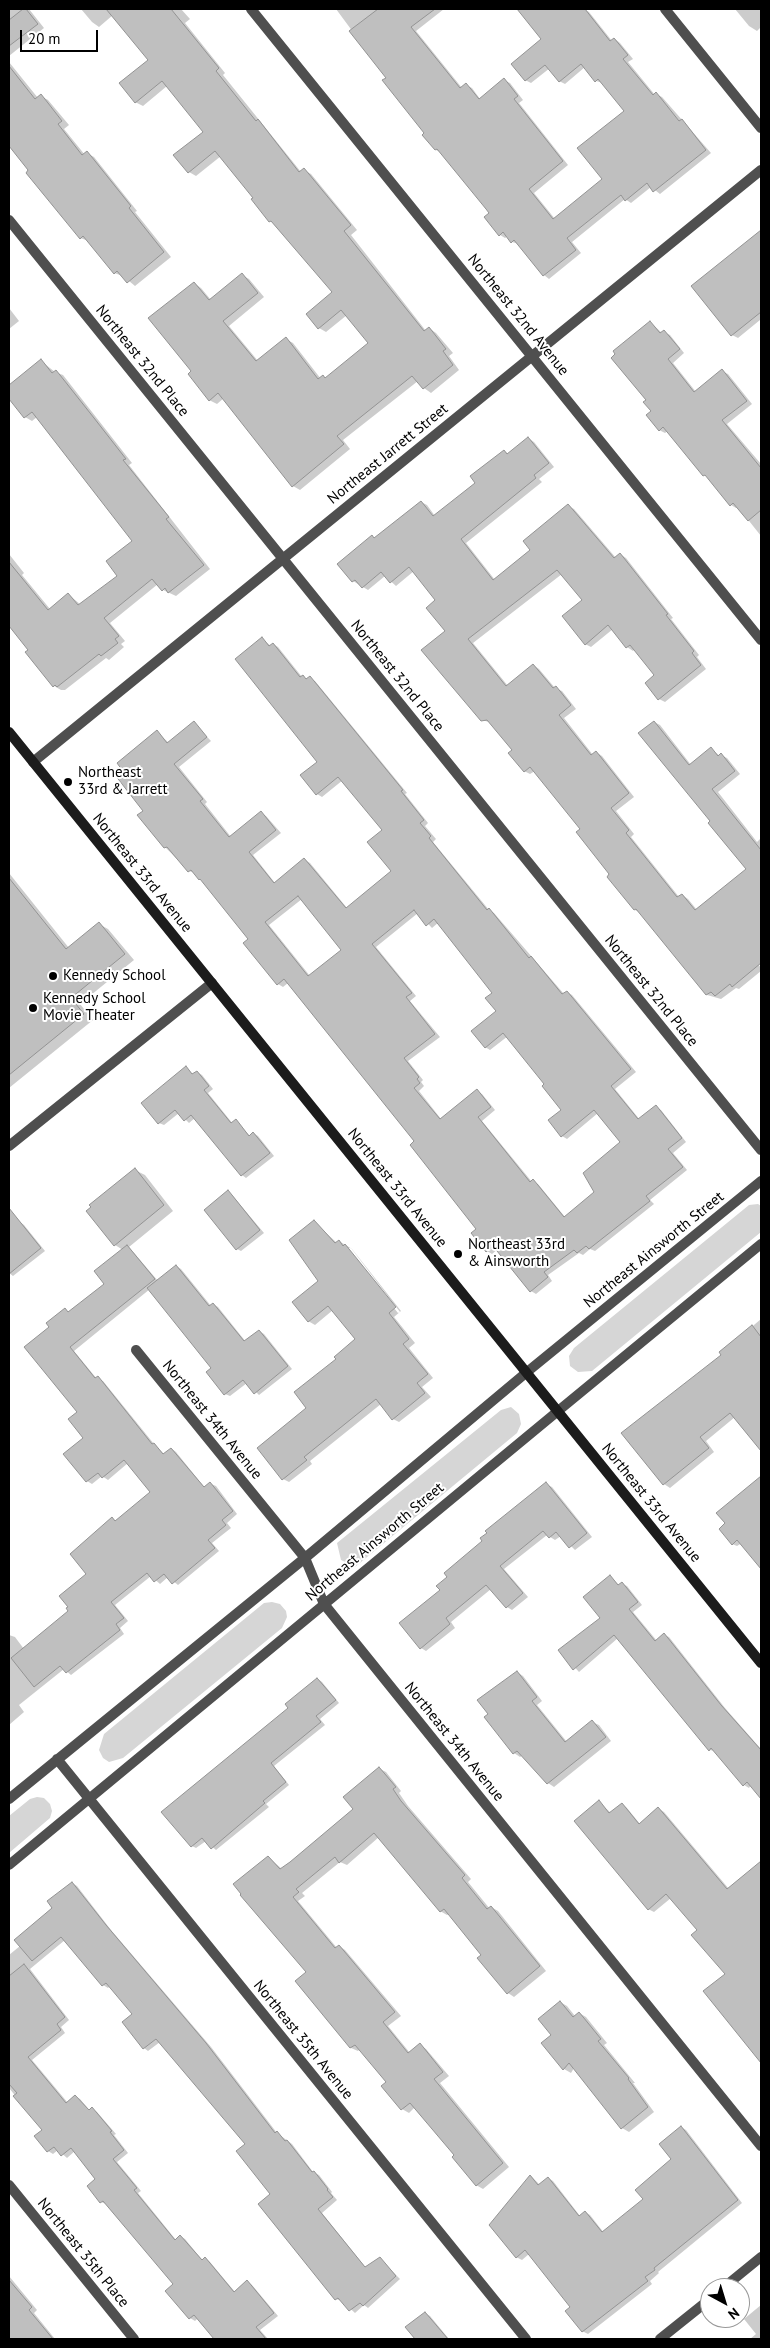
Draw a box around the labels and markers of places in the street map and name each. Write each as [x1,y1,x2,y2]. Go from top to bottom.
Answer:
place label: Northeast 33rd & Jarrett [78,764,168,799]
marker: Northeast 33rd & Jarrett [62,776,74,788]
place label: Kennedy School [63,967,166,985]
marker: Kennedy School [47,970,59,982]
place label: Kennedy School Movie Theater [43,990,146,1025]
marker: Kennedy School Movie Theater [27,1002,39,1014]
place label: Northeast 33rd & Ainsworth [468,1236,565,1271]
marker: Northeast 33rd & Ainsworth [452,1248,464,1260]

